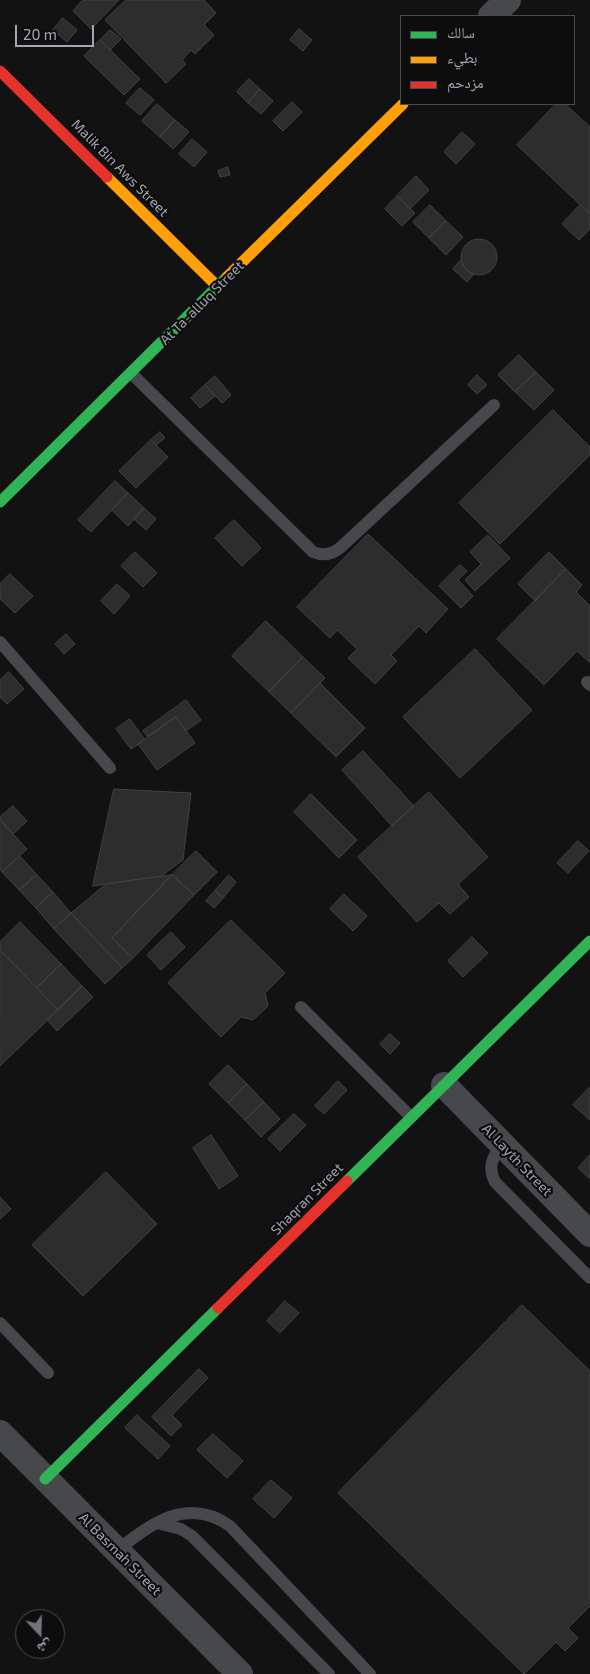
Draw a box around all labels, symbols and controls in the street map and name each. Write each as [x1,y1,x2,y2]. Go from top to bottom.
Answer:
scale bar [18,15,96,47]
legend [400,15,575,105]
text: سالك [447,23,475,41]
text: 20 m [23,25,57,43]
text: بطيء [447,48,477,66]
text: مزدحم [447,73,484,91]
street label: Malik Bin Aws Street [68,116,172,220]
street label: At Ta-alluq Street [157,258,247,348]
street label: Al Layth Street [478,1120,556,1200]
street label: Shaqran Street [267,1159,347,1239]
street label: Al Basmah Street [75,1509,165,1599]
north arrow [15,1609,65,1659]
text: ش [35,1637,55,1658]

